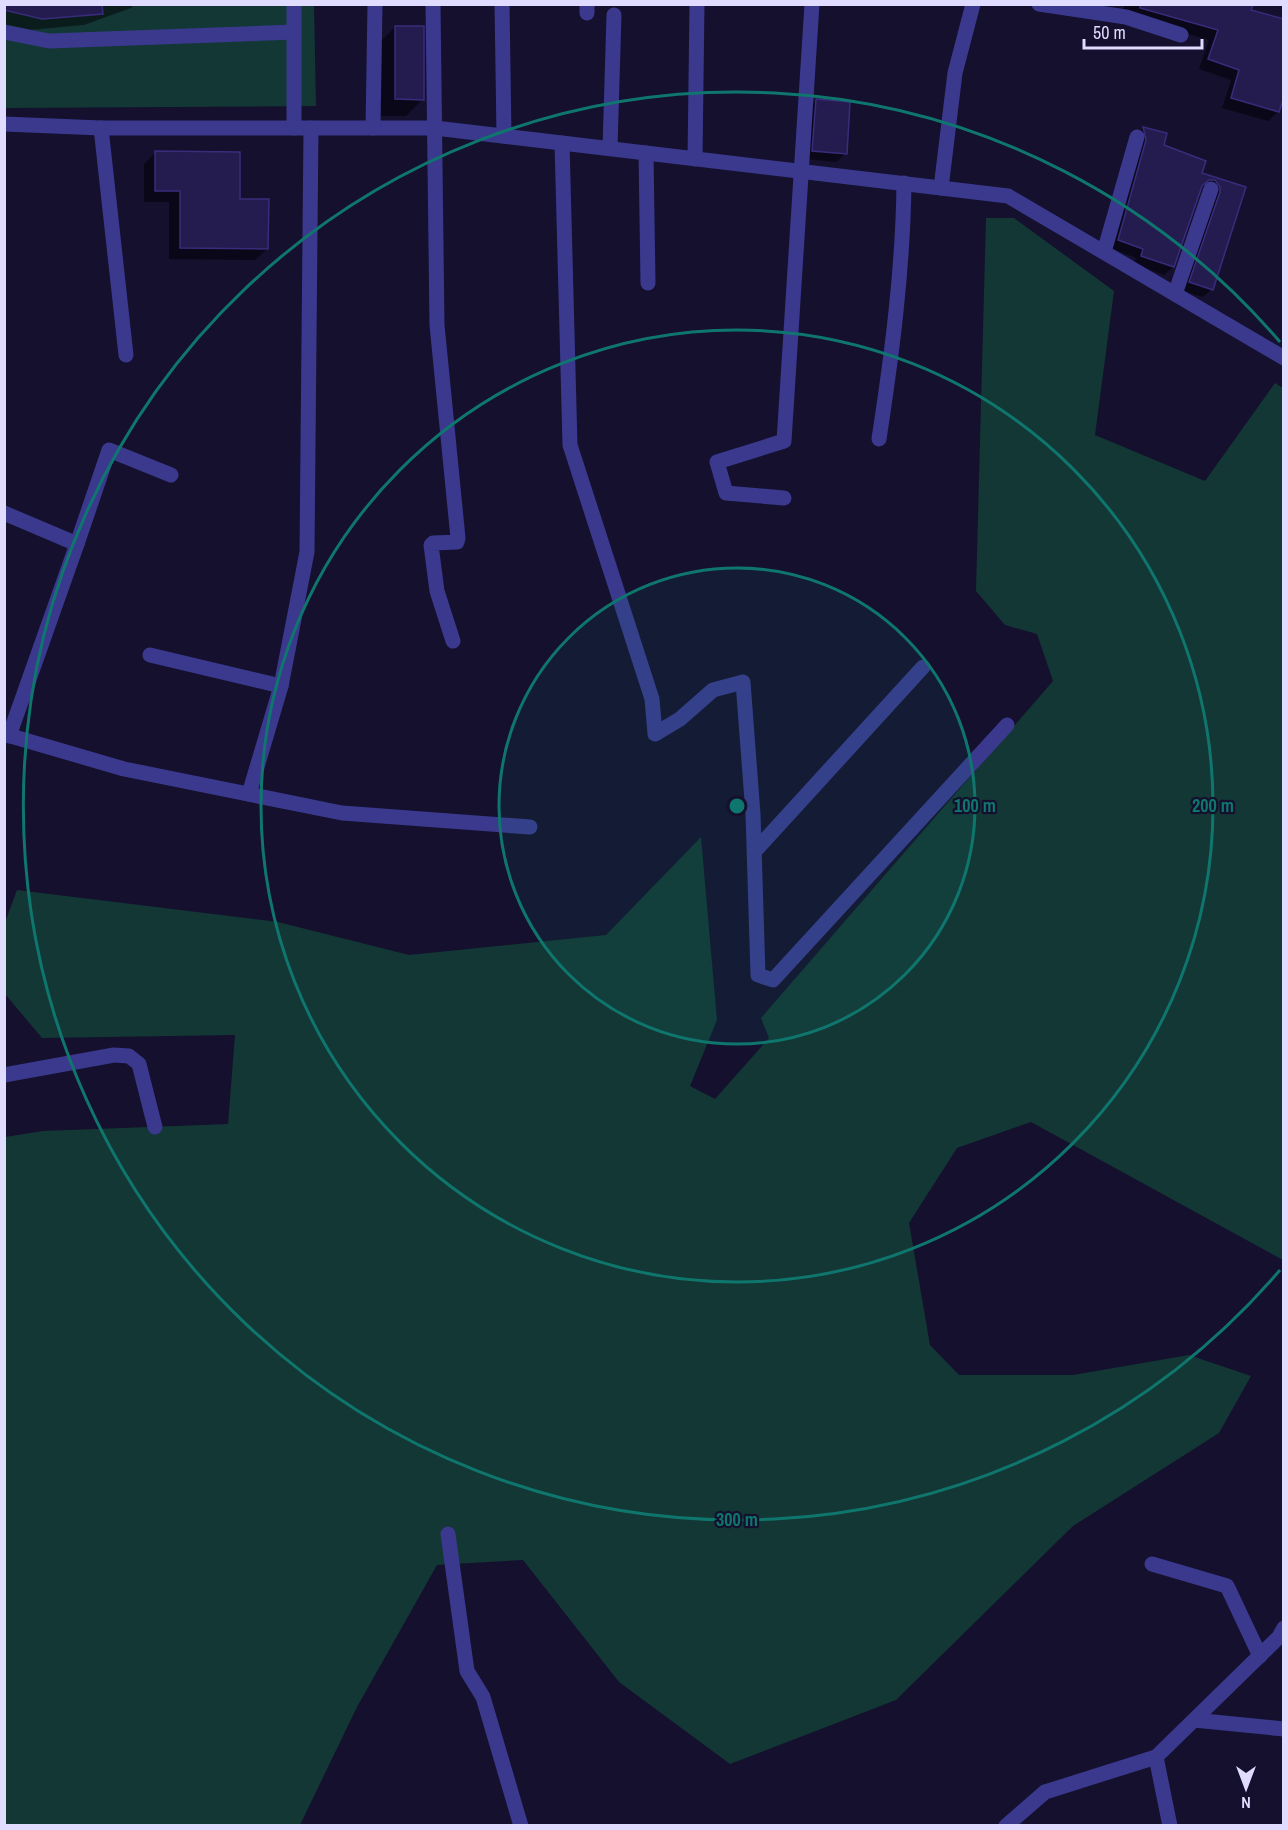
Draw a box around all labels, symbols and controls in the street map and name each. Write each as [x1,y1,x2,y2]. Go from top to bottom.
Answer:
scale bar [1084,12,1202,50]
text: 50 m [1093,20,1126,45]
text: 100 m [954,793,996,818]
text: 200 m [1192,793,1234,818]
centre of rings [727,796,747,816]
text: 300 m [716,1507,758,1532]
north arrow [1216,1758,1276,1818]
text: N [1241,1792,1251,1814]

